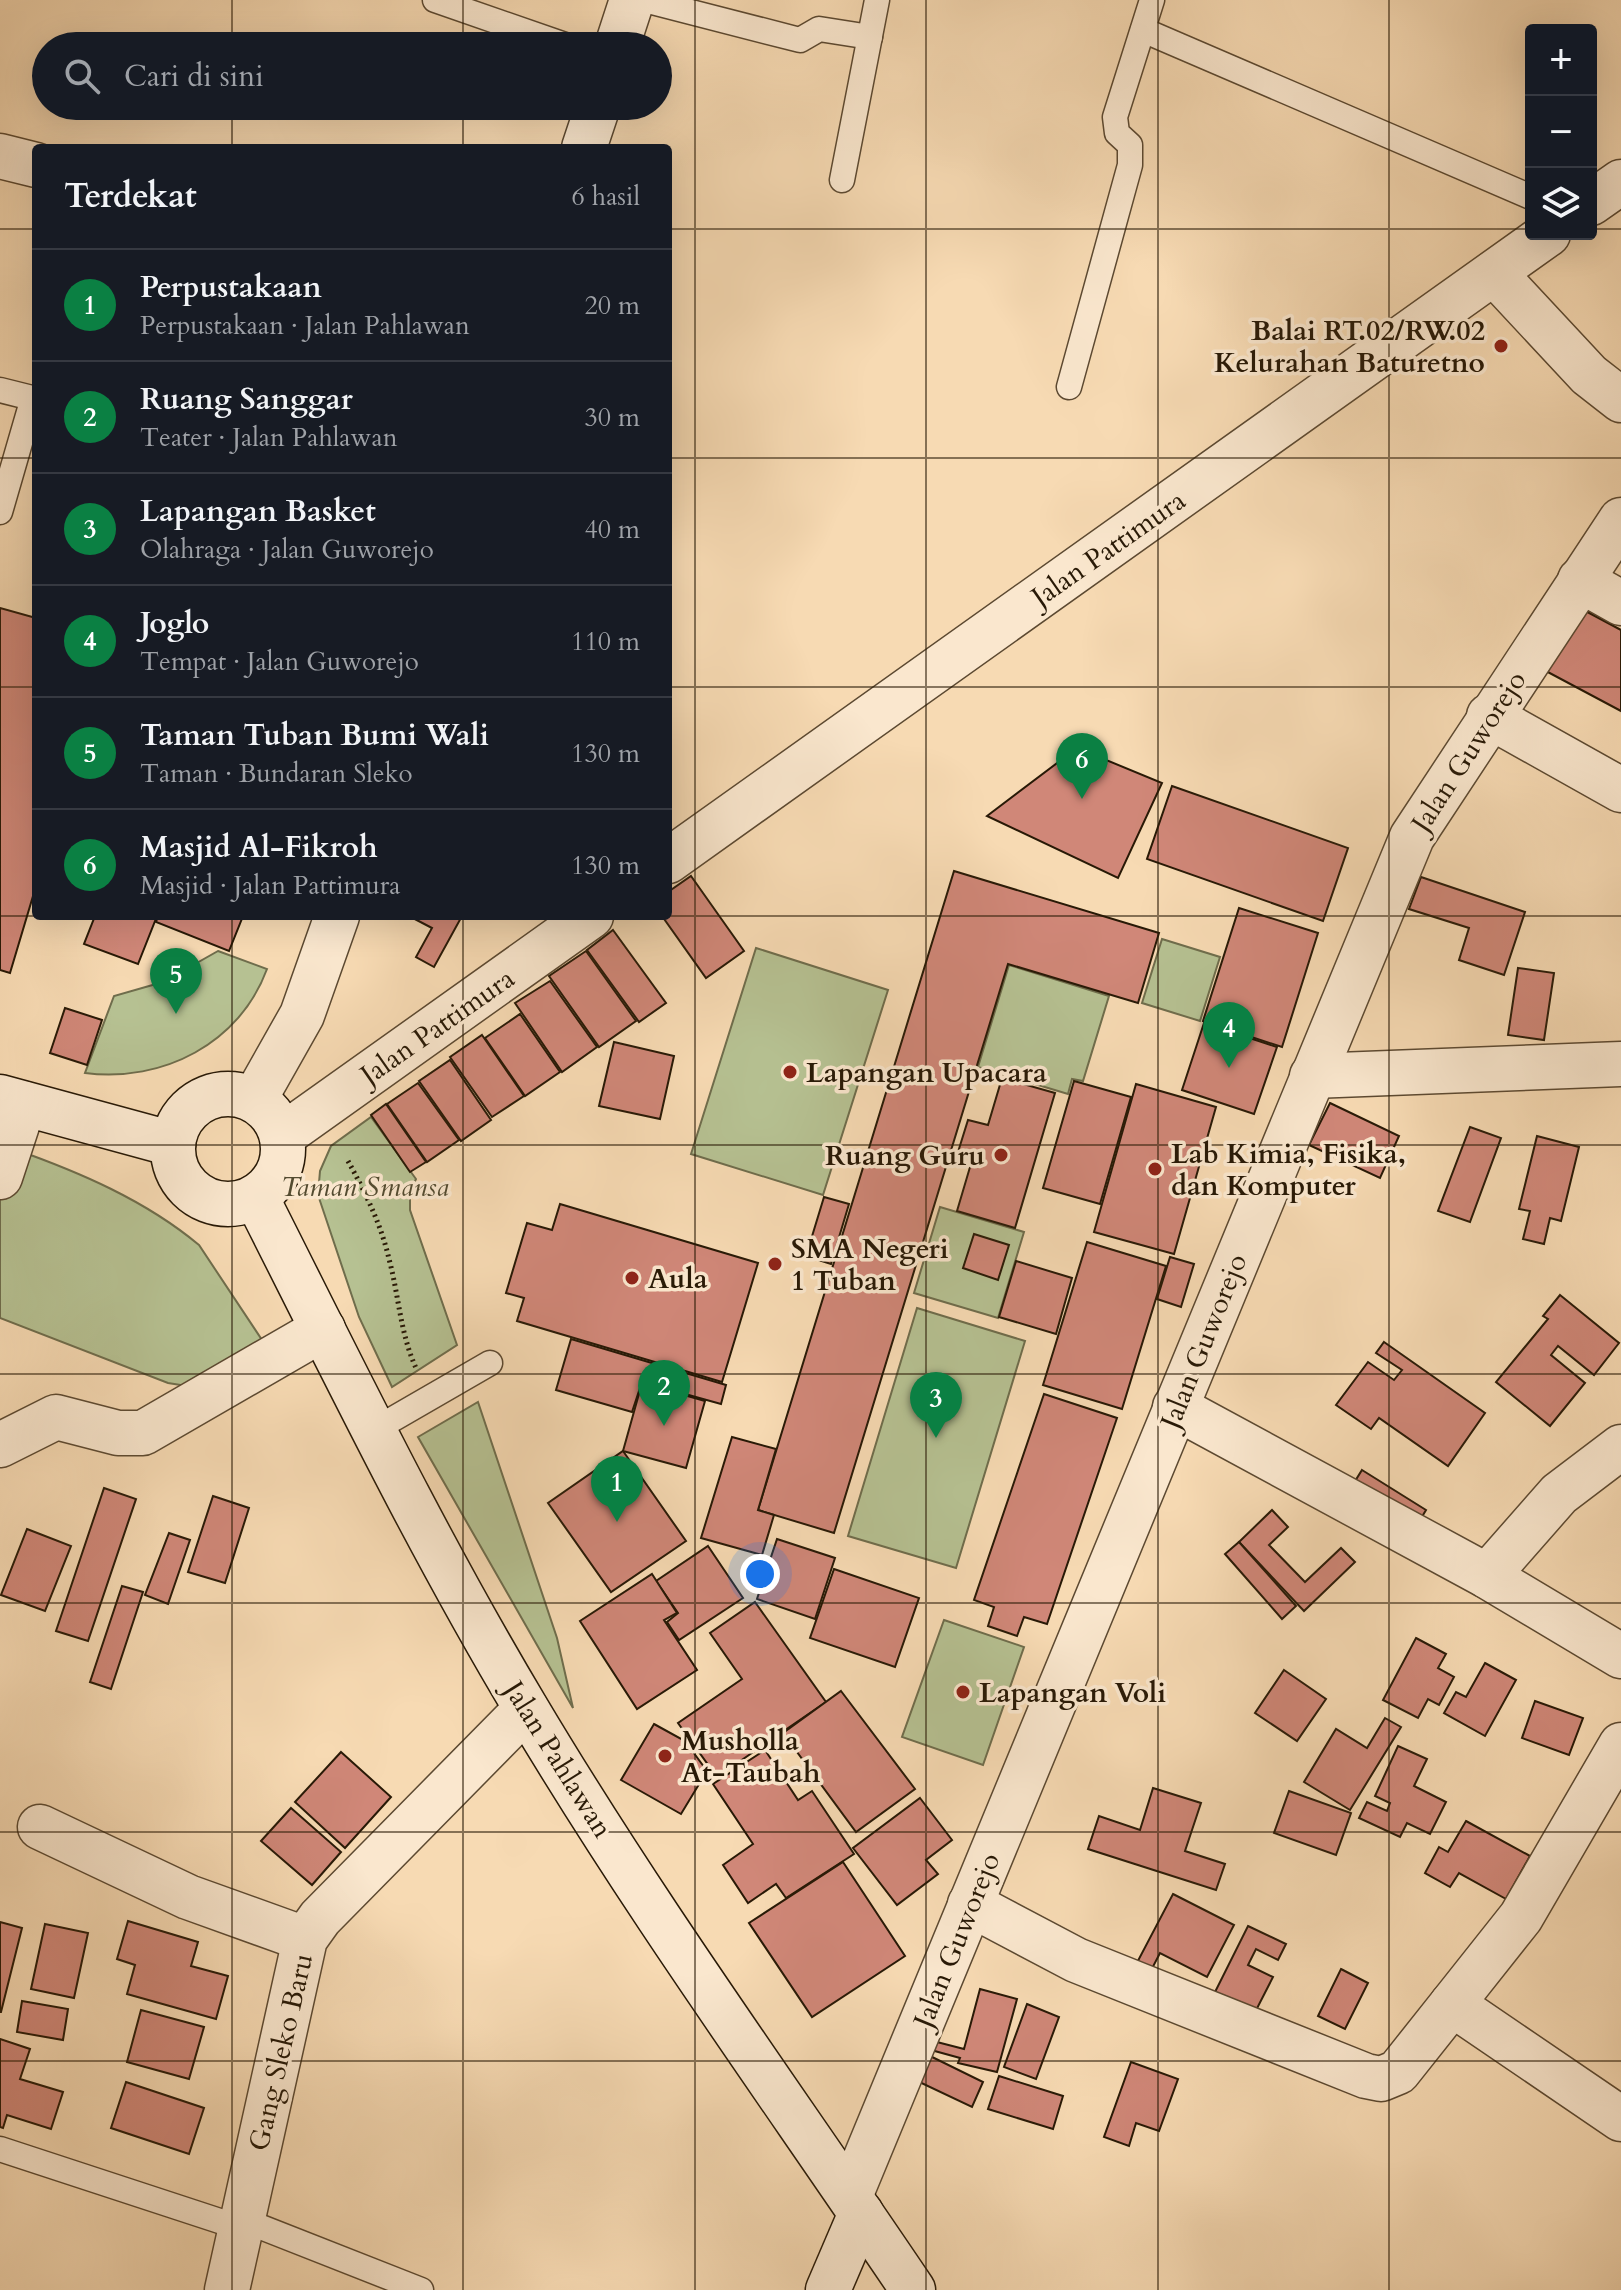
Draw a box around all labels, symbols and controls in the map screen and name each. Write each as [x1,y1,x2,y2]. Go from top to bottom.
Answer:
map controls [1525,24,1597,240]
button: + [1525,24,1597,96]
search box [32,32,672,120]
icon: search [60,54,104,98]
text: Cari di sini [124,56,264,97]
button: − [1525,96,1597,168]
button: layers [1525,168,1597,240]
text: Terdekat [64,173,197,219]
text: 6 hasil [572,179,640,214]
text: Perpustakaan [140,267,322,308]
text: 1 [83,288,97,323]
text: 20 m [584,288,640,323]
text: Perpustakaan · Jalan Pahlawan [140,308,470,343]
place label: Balai RT.02/RW.02 Kelurahan Baturetno [1214,312,1485,382]
marker: Balai RT.02/RW.02 Kelurahan Baturetno [1492,337,1510,355]
text: Ruang Sanggar [140,379,353,420]
text: 2 [83,400,97,435]
text: 30 m [584,400,640,435]
text: Teater · Jalan Pahlawan [140,420,397,455]
street label: Jalan Pattimura [1021,482,1193,618]
text: Lapangan Basket [140,491,376,532]
text: 3 [83,512,97,547]
text: 40 m [584,512,640,547]
text: Olahraga · Jalan Guworejo [140,532,434,567]
text: Joglo [140,603,209,644]
text: 4 [83,624,97,659]
text: 110 m [571,624,640,659]
text: Tempat · Jalan Guworejo [140,644,419,679]
street label: Jalan Guworejo [1400,663,1535,843]
text: Taman Tuban Bumi Wali [140,715,489,756]
pin: 6 [1056,733,1108,799]
text: 5 [83,736,97,771]
text: 130 m [571,736,640,771]
text: Taman · Bundaran Sleko [140,756,413,791]
text: Masjid Al-Fikroh [140,827,378,868]
text: 6 [83,848,97,883]
text: 130 m [571,848,640,883]
text: Masjid · Jalan Pattimura [140,868,400,903]
pin: 5 [150,948,202,1014]
street label: Jalan Pattimura [350,960,522,1096]
pin: 4 [1203,1002,1255,1068]
place label: Lapangan Upacara [806,1054,1047,1092]
marker: Lapangan Upacara [781,1063,799,1081]
place label: Lab Kimia, Fisika, dan Komputer [1171,1135,1406,1205]
place label: Ruang Guru [825,1137,985,1175]
marker: Ruang Guru [992,1146,1010,1164]
marker: Lab Kimia, Fisika, dan Komputer [1146,1160,1164,1178]
park label: Taman Smansa [281,1168,449,1206]
place label: SMA Negeri 1 Tuban [791,1230,949,1300]
street label: Jalan Guworejo [1150,1248,1256,1438]
marker: SMA Negeri 1 Tuban [766,1255,784,1273]
place label: Aula [648,1260,708,1298]
marker: Aula [623,1269,641,1287]
pin: 2 [638,1360,690,1426]
pin: 3 [910,1372,962,1438]
pin: 1 [591,1456,643,1522]
your location [740,1554,780,1594]
street label: Jalan Pahlawan [493,1671,621,1845]
place label: Lapangan Voli [979,1674,1166,1712]
marker: Lapangan Voli [954,1683,972,1701]
place label: Musholla At-Taubah [681,1722,821,1792]
marker: Musholla At-Taubah [656,1747,674,1765]
street label: Jalan Guworejo [903,1847,1009,2037]
street label: Gang Sleko Baru [240,1950,322,2155]

